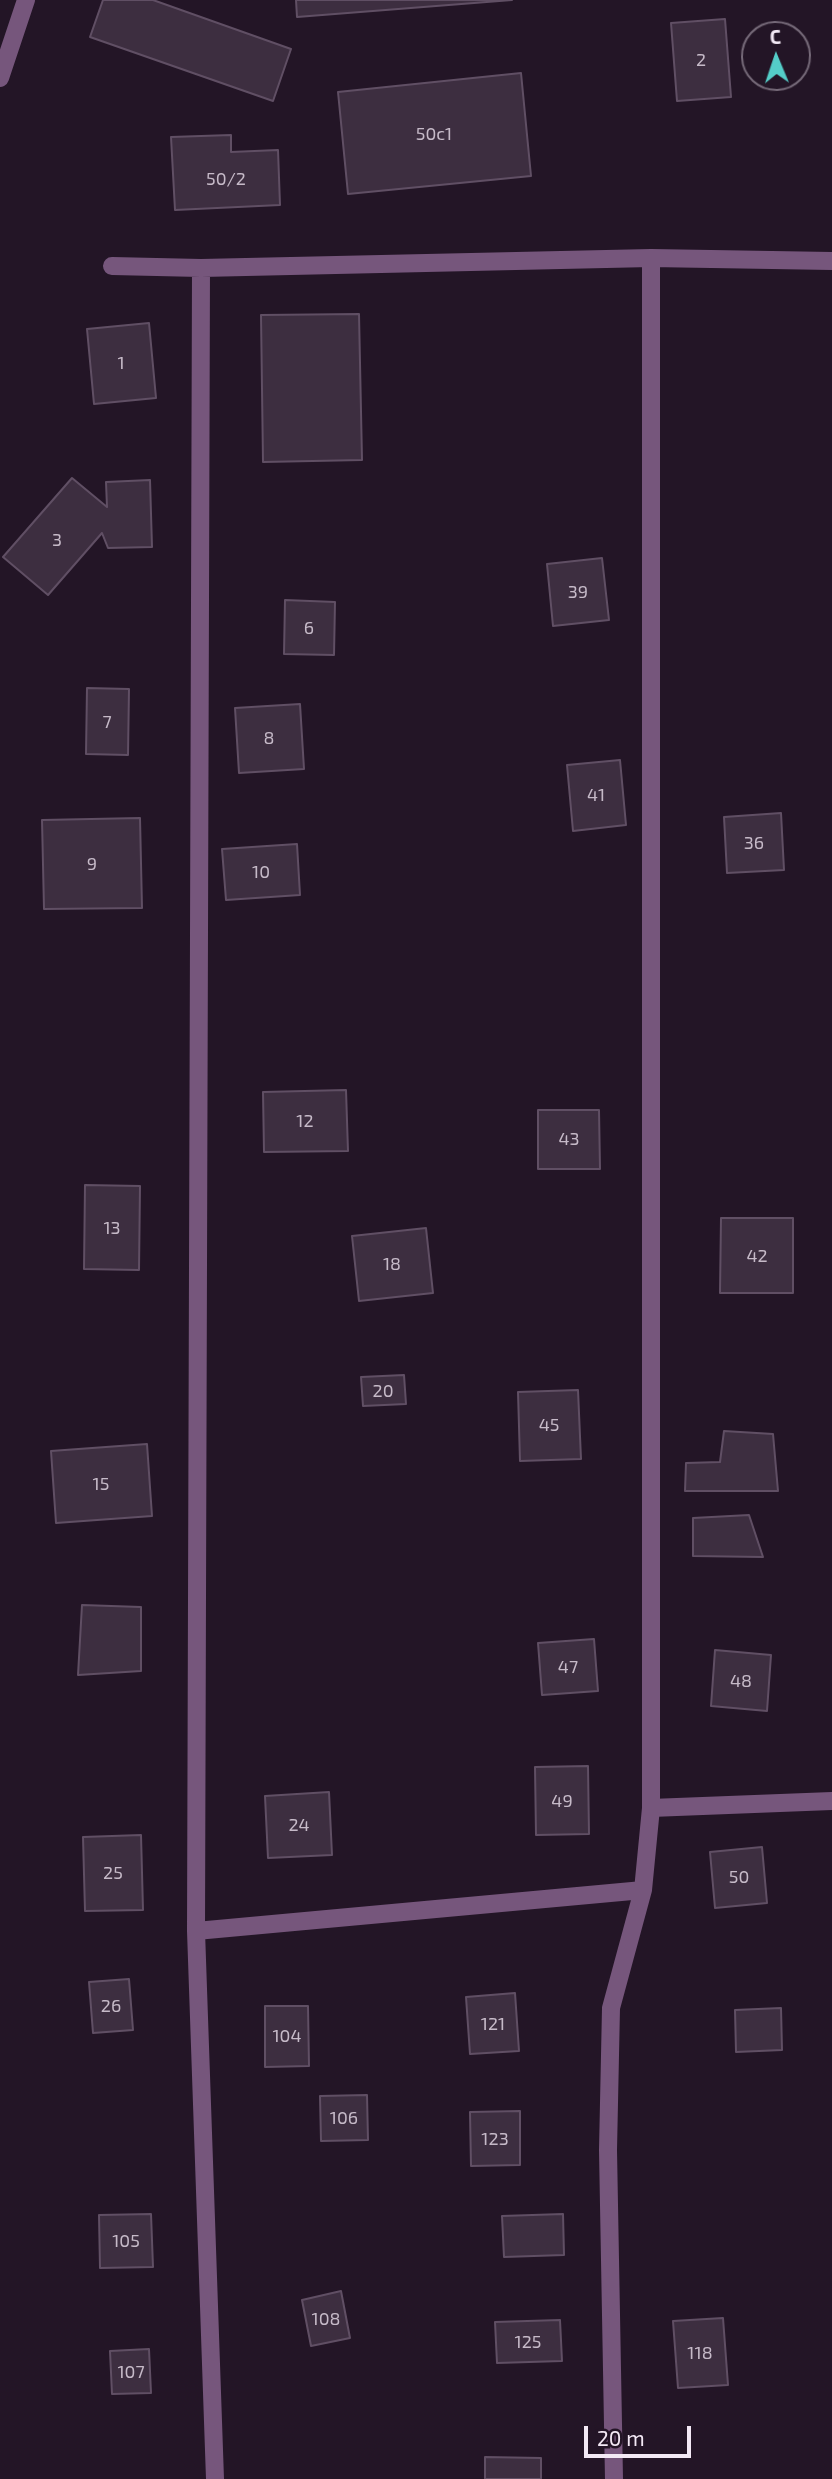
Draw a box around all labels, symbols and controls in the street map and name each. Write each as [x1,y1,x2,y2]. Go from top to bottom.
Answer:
north arrow [741,21,811,91]
text: С [769,25,781,48]
house number: 2 [696,49,706,71]
house number: 50с1 [416,123,452,145]
house number: 50/2 [206,168,246,190]
house number: 1 [117,352,125,374]
house number: 3 [52,529,62,551]
house number: 39 [568,581,588,603]
house number: 6 [304,617,314,639]
house number: 7 [102,711,112,733]
house number: 8 [264,727,274,749]
house number: 41 [587,784,605,806]
house number: 36 [744,832,764,854]
house number: 9 [87,853,97,875]
house number: 10 [252,861,270,883]
house number: 12 [296,1110,314,1132]
house number: 43 [558,1128,580,1150]
house number: 13 [103,1217,121,1239]
house number: 42 [746,1245,768,1267]
house number: 18 [383,1253,401,1275]
house number: 20 [373,1380,393,1402]
house number: 45 [539,1414,559,1436]
house number: 15 [93,1473,109,1495]
house number: 47 [558,1656,578,1678]
house number: 48 [730,1670,752,1692]
house number: 49 [551,1790,573,1812]
house number: 24 [288,1814,310,1836]
house number: 25 [103,1862,123,1884]
house number: 50 [729,1866,749,1888]
house number: 26 [101,1995,121,2017]
house number: 121 [481,2013,505,2035]
house number: 104 [272,2025,302,2047]
house number: 106 [330,2107,358,2129]
house number: 123 [481,2128,509,2150]
house number: 105 [112,2230,140,2252]
house number: 108 [312,2308,340,2330]
house number: 125 [515,2331,541,2353]
house number: 118 [687,2342,713,2364]
house number: 107 [117,2361,145,2383]
scale bar [587,2412,694,2456]
text: 20 m [597,2425,645,2450]

